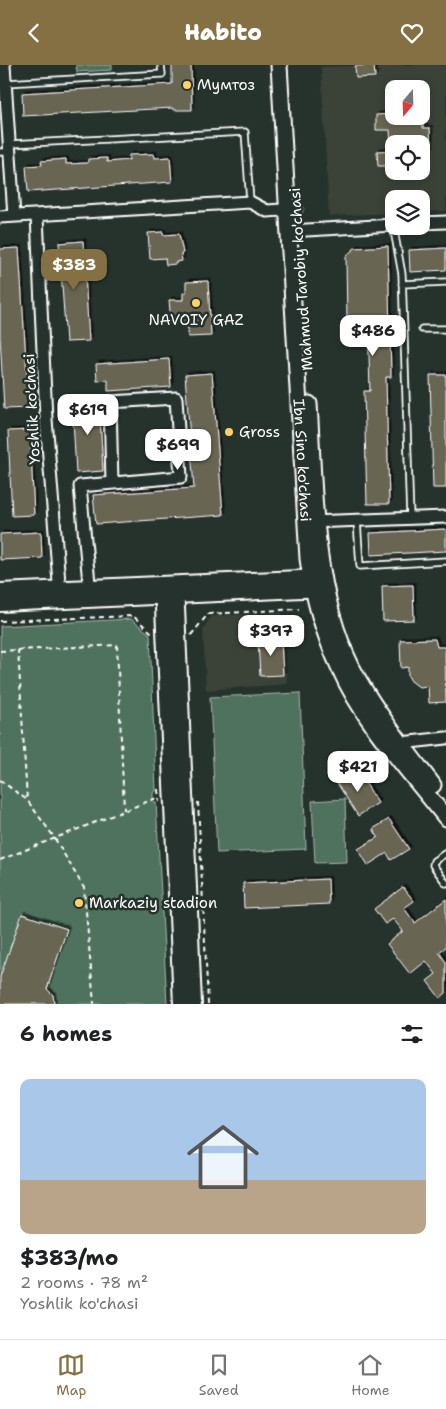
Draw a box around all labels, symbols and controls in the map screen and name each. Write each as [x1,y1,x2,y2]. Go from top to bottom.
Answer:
text: Habito [184,18,262,47]
icon: back [20,19,48,47]
icon: heart [398,19,426,47]
place label: Мумтоз [197,75,255,95]
marker: Мумтоз [181,79,193,91]
north arrow [385,80,430,125]
map controls [385,80,430,235]
button: locate [385,135,430,180]
street label: Mahmud Tarobiy ko'chasi [285,187,317,371]
button: layers [385,190,430,235]
pin: $383 [44,249,104,291]
text: $383 [52,254,96,275]
marker: NAVOIY GAZ [190,297,202,309]
place label: NAVOIY GAZ [148,310,244,330]
pin: $486 [343,315,403,357]
text: $486 [351,320,395,341]
street label: Yoshlik ko'chasi [19,353,45,465]
pin: $619 [58,393,118,436]
street label: Ibn Sino ko'chasi [289,398,316,522]
text: $619 [68,399,108,420]
place label: Gross [239,422,280,442]
marker: Gross [223,426,235,438]
pin: $699 [148,429,208,471]
text: $699 [156,434,200,455]
pin: $397 [241,615,301,657]
text: $397 [249,620,293,641]
pin: $421 [328,751,388,793]
text: $421 [339,756,377,777]
place label: Markaziy stadion [89,893,217,913]
marker: Markaziy stadion [73,897,85,909]
text: 6 homes [20,1020,112,1048]
icon: filters [398,1020,426,1048]
icon: home [178,1112,268,1202]
text: $383/mo [20,1244,118,1272]
text: 2 rooms · 78 m² [20,1272,148,1293]
text: Yoshlik ko'chasi [20,1293,139,1314]
tab: Map [56,1351,86,1399]
tab: Saved [199,1351,239,1399]
tab: Home [351,1351,390,1399]

